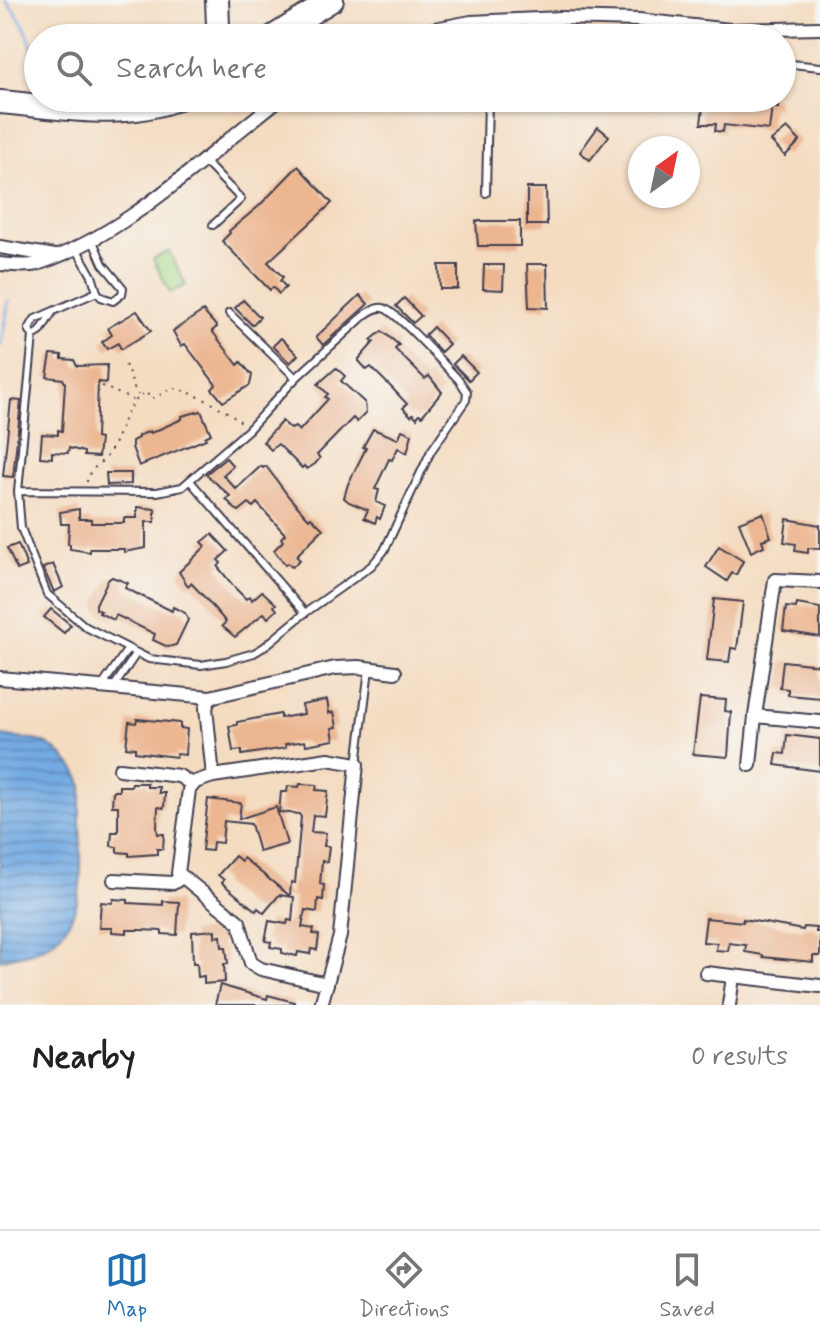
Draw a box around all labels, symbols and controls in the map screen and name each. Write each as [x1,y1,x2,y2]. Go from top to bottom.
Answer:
search box [24,24,796,112]
icon: search [52,46,96,90]
text: Search here [116,49,267,88]
north arrow [628,136,700,208]
text: Nearby [32,1035,136,1080]
text: 0 results [691,1040,788,1074]
tab: Map [105,1248,149,1324]
tab: Directions [359,1248,449,1324]
tab: Saved [659,1248,715,1324]

